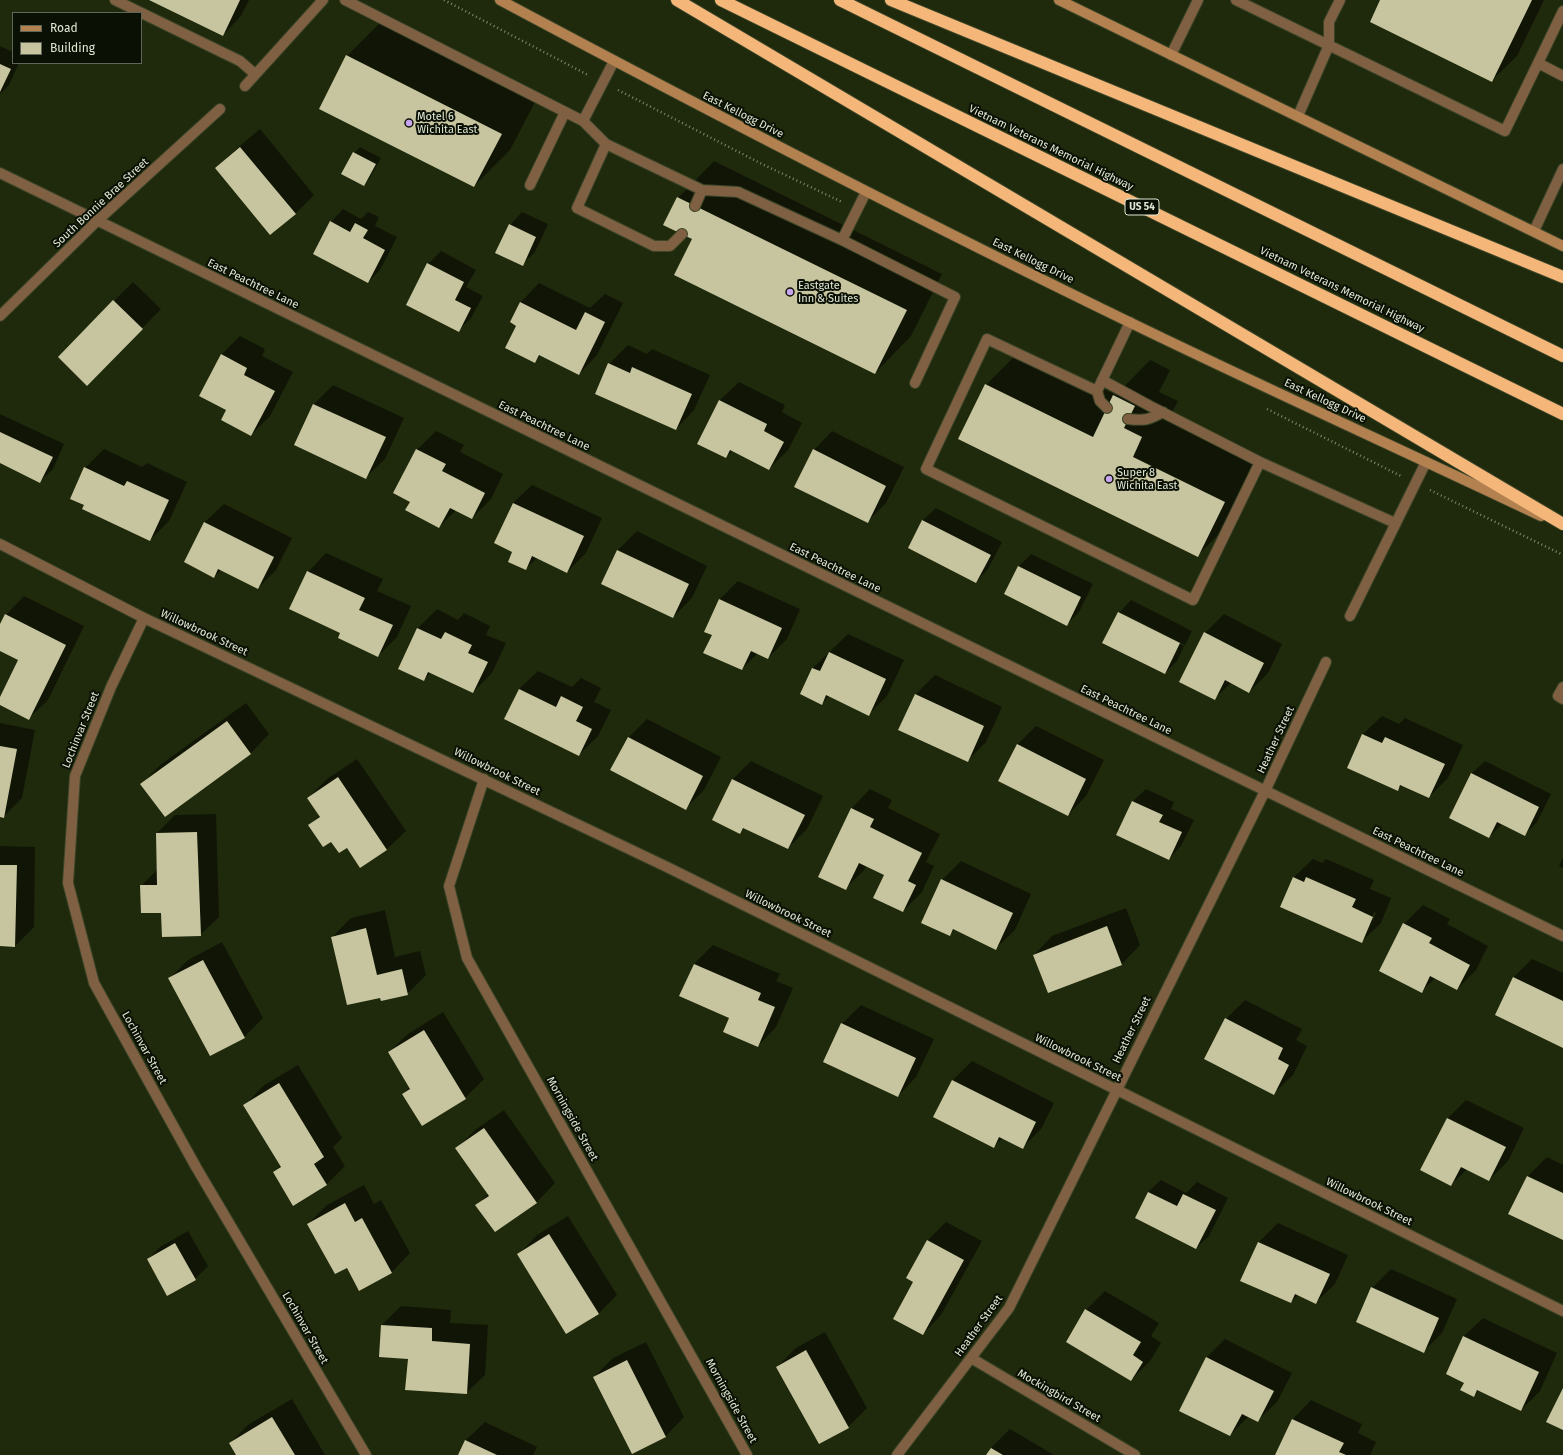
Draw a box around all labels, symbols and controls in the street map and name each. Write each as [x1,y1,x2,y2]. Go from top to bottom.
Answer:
legend [12,12,142,64]
text: Road [50,21,78,35]
text: Building [50,41,95,55]
street label: East Kellogg Drive [700,89,786,141]
street label: Vietnam Veterans Memorial Highway [967,102,1135,194]
place label: Motel 6 Wichita East [417,110,478,136]
marker: Motel 6 Wichita East [404,118,414,128]
street label: South Bonnie Brae Street [51,155,151,251]
road number: US 54 [1125,199,1159,215]
street label: East Kellogg Drive [990,236,1076,286]
street label: Vietnam Veterans Memorial Highway [1258,244,1426,336]
street label: East Peachtree Lane [205,256,301,312]
place label: Eastgate Inn & Suites [798,279,858,305]
marker: Eastgate Inn & Suites [785,287,795,297]
street label: East Kellogg Drive [1282,376,1368,426]
street label: East Peachtree Lane [496,398,592,454]
place label: Super 8 Wichita East [1117,466,1178,492]
marker: Super 8 Wichita East [1104,474,1114,484]
street label: East Peachtree Lane [787,540,883,596]
street label: Willowbrook Street [158,607,250,659]
street label: East Peachtree Lane [1078,682,1174,738]
street label: Lochinvar Street [60,690,102,770]
street label: Heather Street [1255,704,1297,776]
street label: Willowbrook Street [452,745,542,799]
street label: East Peachtree Lane [1370,824,1466,880]
street label: Willowbrook Street [743,887,833,941]
street label: Heather Street [1110,994,1154,1066]
street label: Lochinvar Street [119,1009,169,1087]
street label: Willowbrook Street [1033,1031,1123,1085]
street label: Morningside Street [543,1075,601,1163]
street label: Willowbrook Street [1324,1175,1414,1229]
street label: Lochinvar Street [279,1290,331,1366]
street label: Heather Street [952,1293,1006,1359]
street label: Morningside Street [702,1357,760,1445]
street label: Mockingbird Street [1015,1367,1103,1425]

